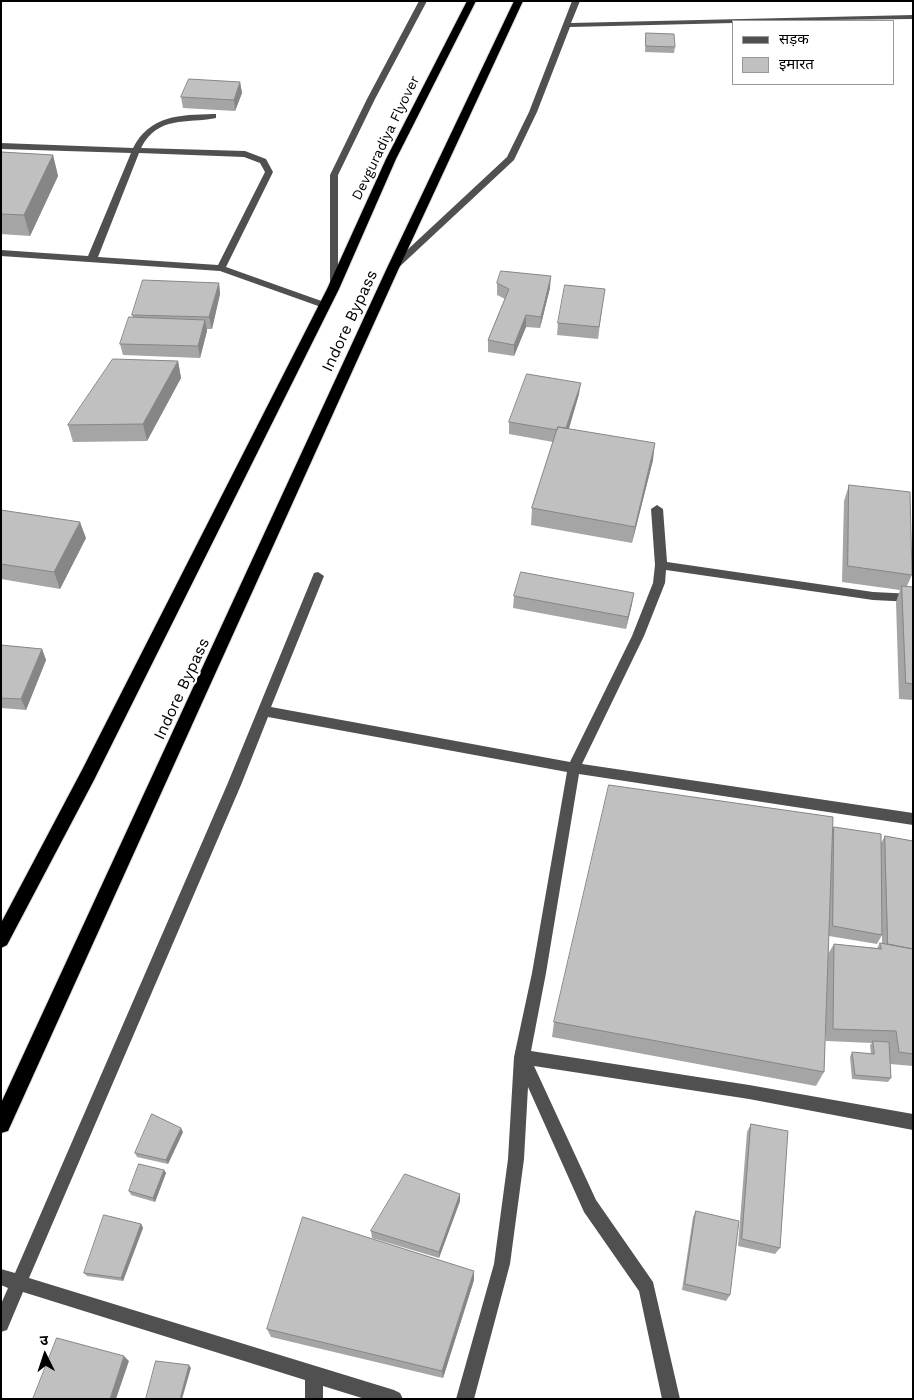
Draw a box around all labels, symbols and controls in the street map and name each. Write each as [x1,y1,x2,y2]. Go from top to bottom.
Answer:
legend [732,20,894,85]
text: सड़क [779,30,809,48]
text: इमारत [779,55,814,73]
street label: Devguradiya Flyover [349,73,423,203]
street label: Indore Bypass [318,267,382,375]
street label: Indore Bypass [150,635,214,743]
north arrow [20,1330,70,1380]
text: उ [39,1332,49,1348]

